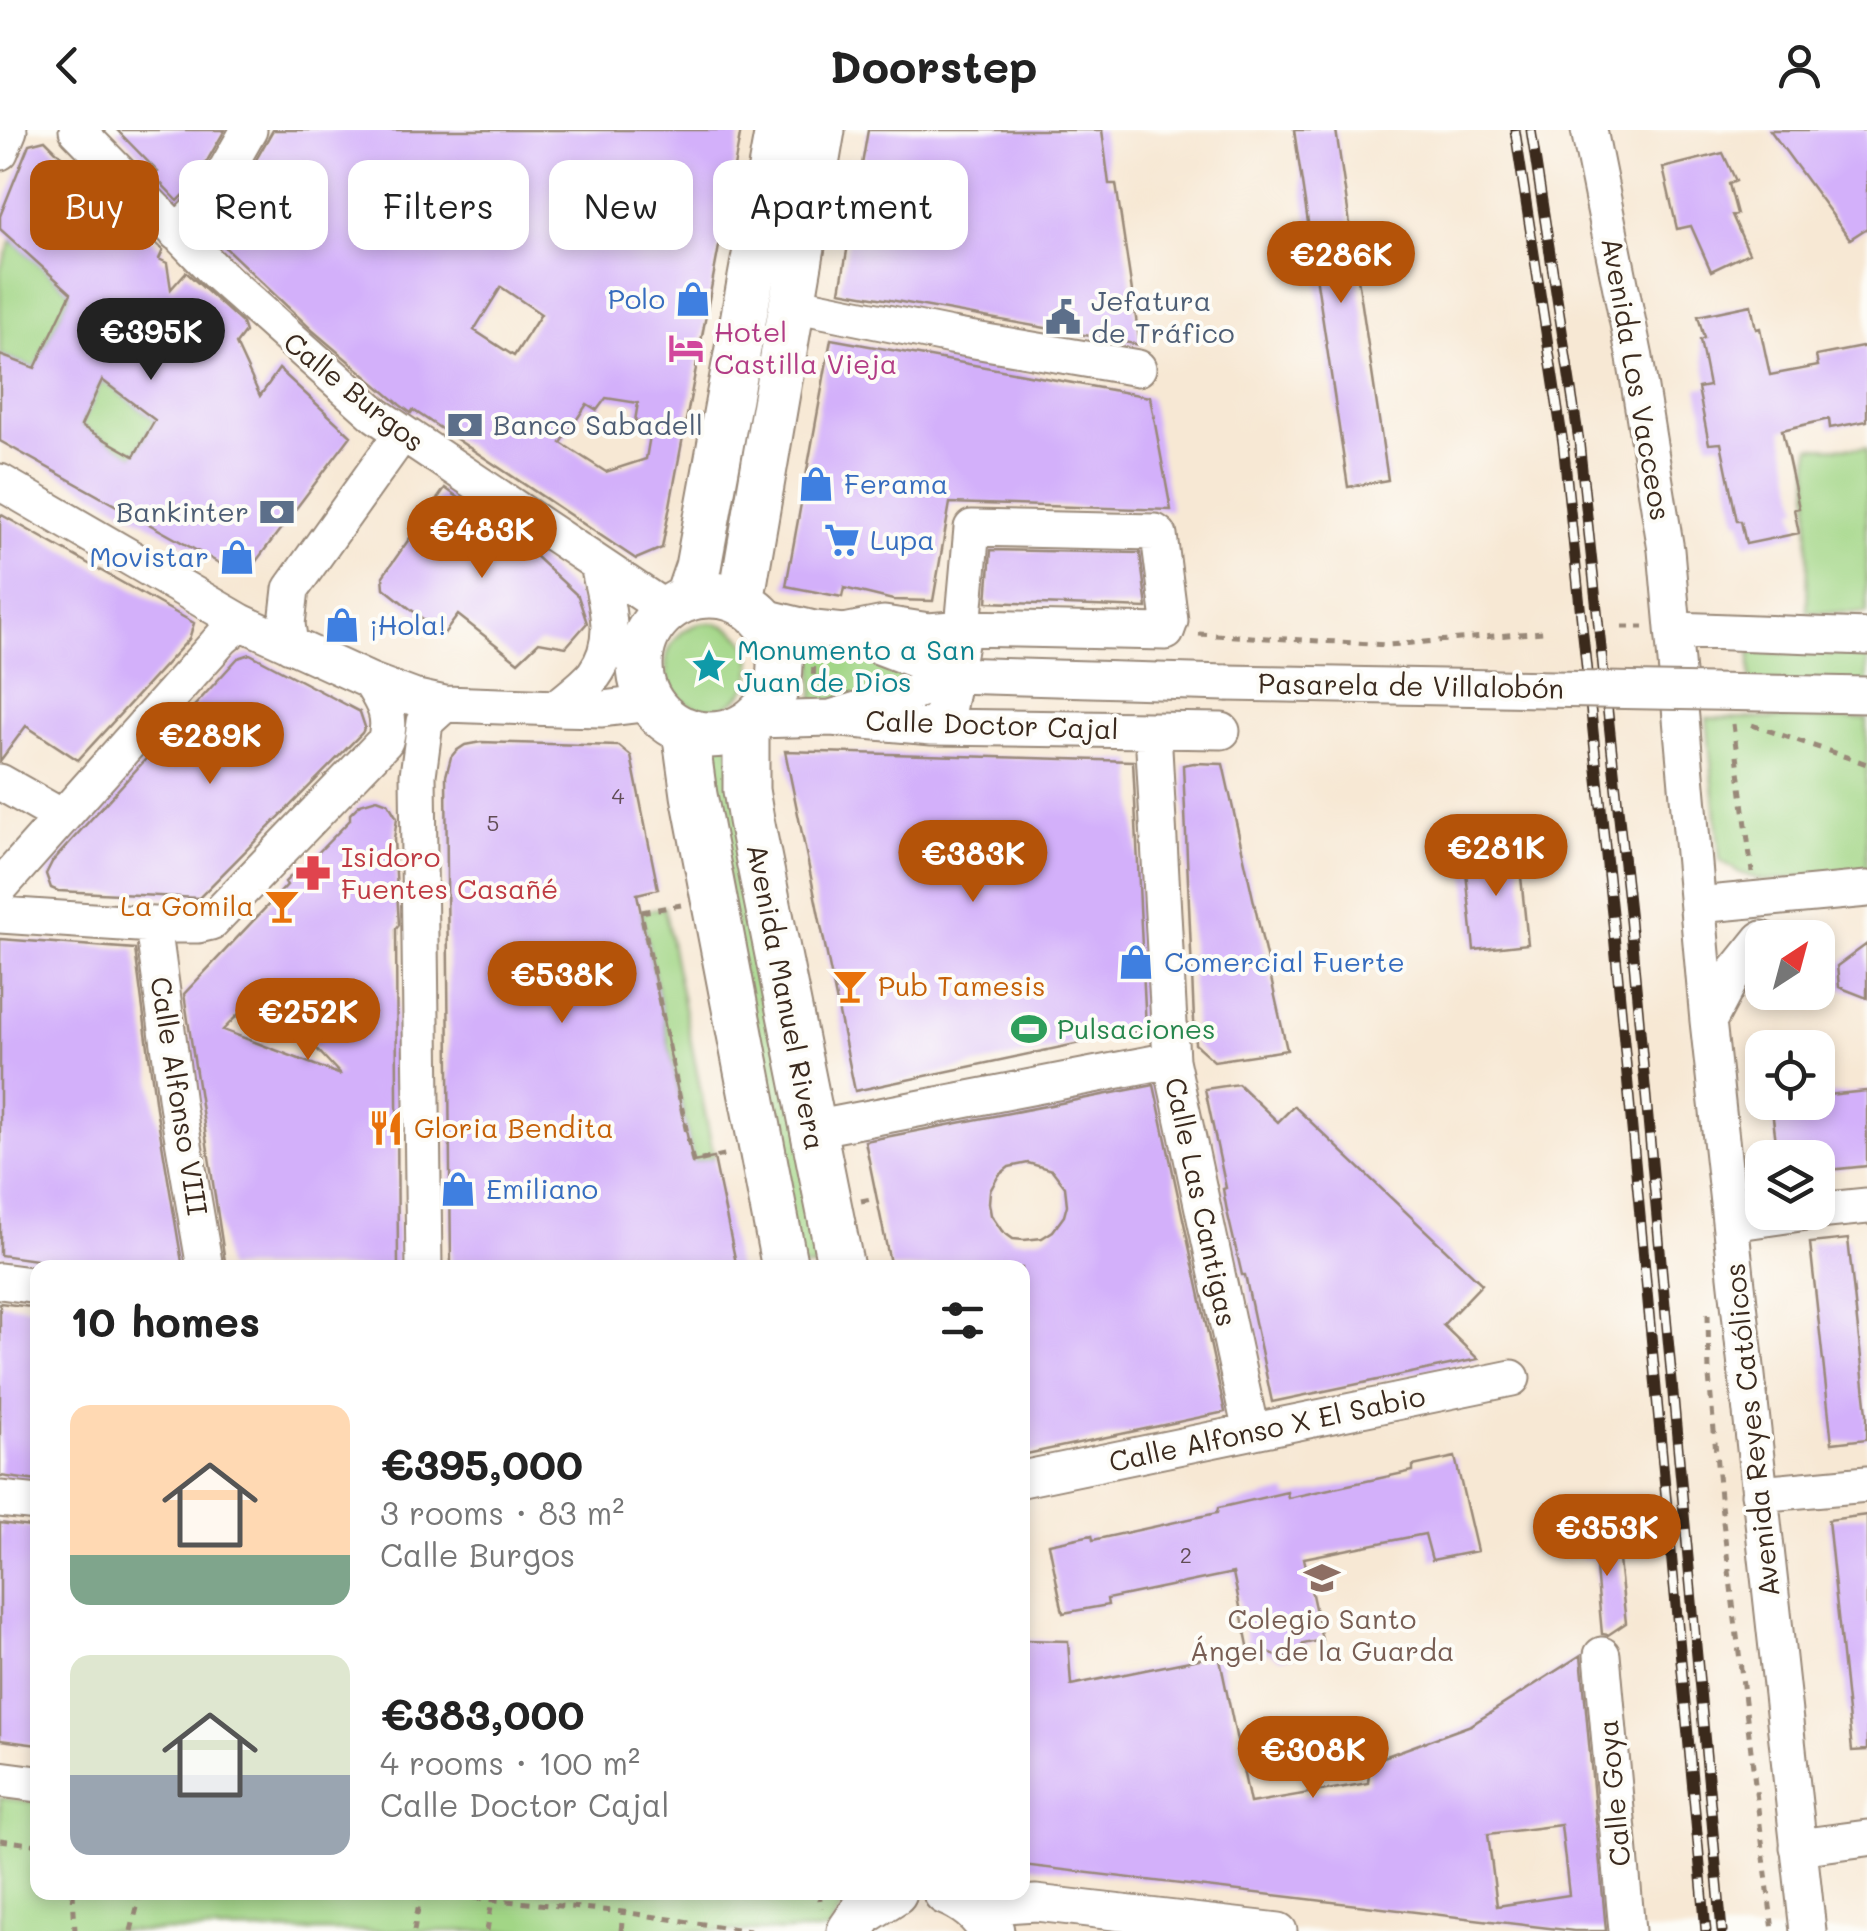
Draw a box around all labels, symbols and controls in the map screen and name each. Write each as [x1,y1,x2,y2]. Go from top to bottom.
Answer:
text: Doorstep [829,36,1038,94]
icon: back [40,38,95,93]
icon: person [1772,38,1827,93]
chip: Buy [30,160,159,250]
chip: Rent [179,160,328,250]
chip: Filters [348,160,529,250]
chip: New [549,160,693,250]
chip: Apartment [713,160,968,250]
pin: €286K [1271,221,1411,306]
text: €286K [1289,232,1393,274]
street label: Avenida Los Vacceos [1594,234,1680,523]
place label: Polo [608,280,665,316]
shop icon: Polo [674,280,712,318]
place label: Jefatura de Tráfico [1091,282,1235,350]
pin: €395K [81,298,221,383]
public building icon: Jefatura de Tráfico [1044,298,1082,336]
text: €395K [99,309,203,351]
place label: Hotel Castilla Vieja [714,313,897,381]
street label: Calle Burgos [277,323,432,459]
hotel icon: Hotel Castilla Vieja [667,329,705,367]
bank icon: Banco Sabadell [446,406,484,444]
place label: Banco Sabadell [493,406,703,442]
shop icon: Ferama [797,465,835,503]
place label: Ferama [844,465,948,501]
place label: Bankinter [116,493,249,529]
bank icon: Bankinter [258,493,296,531]
pin: €483K [412,496,552,581]
text: €483K [429,507,535,549]
supermarket icon: Lupa [823,521,861,559]
place label: Lupa [870,521,935,557]
place label: Movistar [89,538,209,574]
shop icon: Movistar [218,538,256,576]
shop icon: ¡Hola! [323,606,361,644]
place label: ¡Hola! [370,606,446,642]
place label: Monumento a San Juan de Dios [737,631,975,699]
place icon: Monumento a San Juan de Dios [690,647,728,685]
street label: Pasarela de Villalobón [1258,664,1564,706]
pin: €289K [140,702,280,787]
street label: Calle Doctor Cajal [865,702,1119,746]
text: €289K [158,713,262,755]
house number: 4 [612,781,625,810]
house number: 5 [487,808,499,837]
pin: €281K [1426,814,1566,899]
pin: €383K [903,820,1043,905]
text: €281K [1447,825,1545,867]
text: €383K [920,831,1026,873]
place label: Isidoro Fuentes Casañé [341,838,558,906]
street label: Avenida Manuel Rivera [740,841,834,1153]
pharmacy icon: Isidoro Fuentes Casañé [294,854,332,892]
place label: La Gomila [120,887,254,923]
bar icon: La Gomila [263,887,301,925]
north arrow [1745,920,1835,1010]
map controls [1745,920,1835,1230]
pin: €538K [492,941,632,1026]
shop icon: Comercial Fuerte [1117,943,1155,981]
place label: Comercial Fuerte [1164,943,1405,979]
text: €538K [510,952,614,994]
bar icon: Pub Tamesis [831,967,869,1005]
place label: Pub Tamesis [878,967,1046,1003]
street label: Calle Alfonso VIII [143,974,217,1218]
pin: €252K [238,978,378,1063]
text: €252K [257,989,359,1031]
sports icon: Pulsaciones [1010,1010,1048,1048]
place label: Pulsaciones [1057,1010,1216,1046]
button: locate [1745,1030,1835,1120]
street label: Calle Las Cantigas [1158,1074,1246,1330]
restaurant icon: Gloria Bendita [367,1109,405,1147]
place label: Gloria Bendita [414,1109,614,1145]
button: layers [1745,1140,1835,1230]
shop icon: Emiliano [439,1170,477,1208]
place label: Emiliano [486,1170,598,1206]
street label: Avenida Reyes Católicos [1716,1261,1786,1599]
text: 10 homes [70,1293,260,1348]
icon: filters [935,1293,990,1348]
street label: Calle Alfonso X El Sabio [1105,1377,1428,1479]
text: €395,000 [380,1436,583,1491]
icon: home [150,1445,270,1565]
text: 3 rooms · 83 m² [380,1491,624,1533]
pin: €353K [1537,1494,1677,1579]
text: €353K [1555,1505,1659,1547]
text: Calle Burgos [380,1533,575,1575]
house number: 2 [1180,1540,1192,1569]
school or university icon: Colegio Santo Ángel de la Guarda [1303,1559,1341,1597]
place label: Colegio Santo Ángel de la Guarda [1190,1600,1454,1668]
text: €383,000 [380,1686,584,1741]
icon: home [150,1695,270,1815]
pin: €308K [1243,1716,1383,1801]
street label: Calle Goya [1589,1718,1637,1868]
text: €308K [1260,1727,1366,1769]
text: 4 rooms · 100 m² [380,1741,640,1783]
text: Calle Doctor Cajal [380,1783,670,1825]

